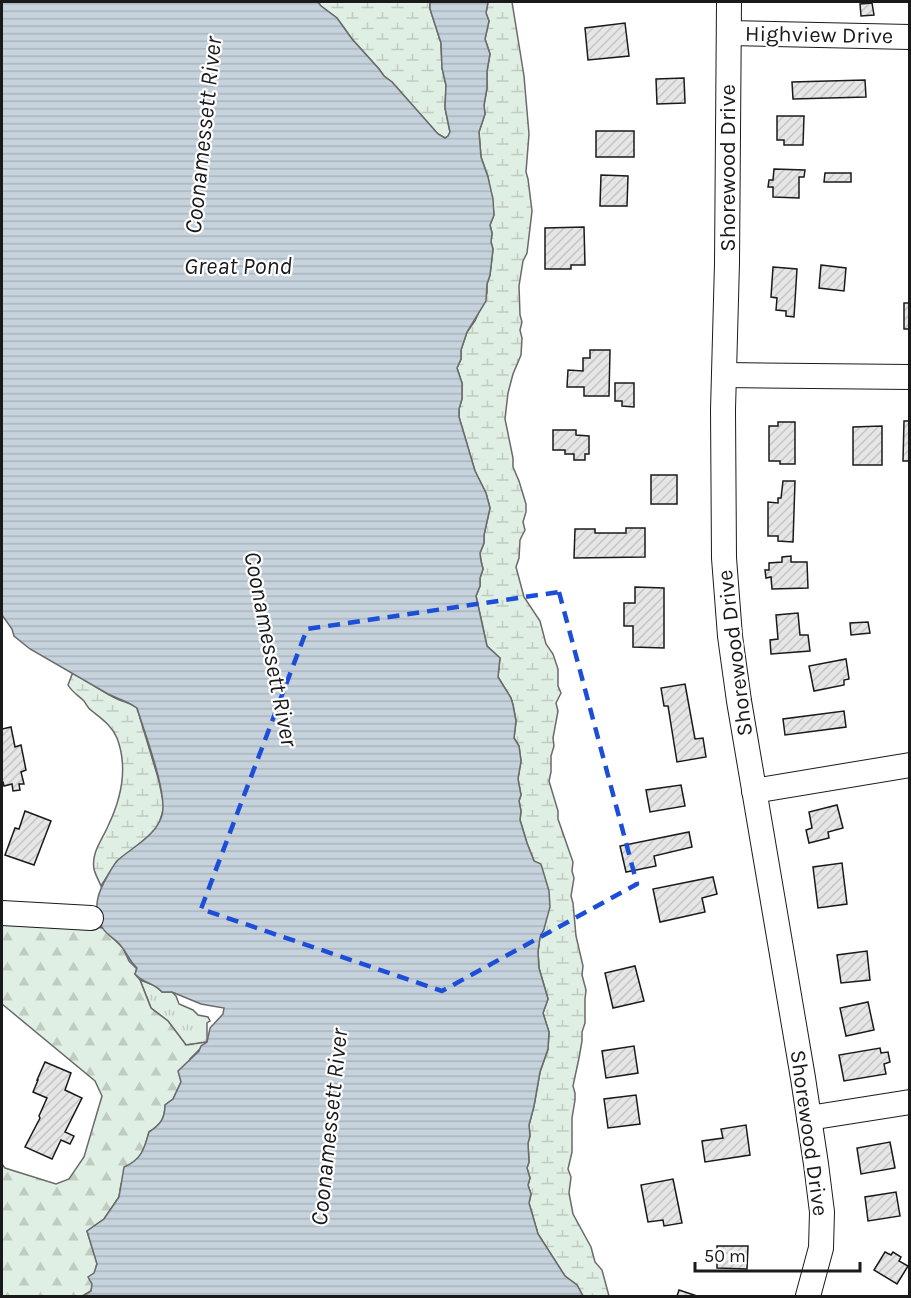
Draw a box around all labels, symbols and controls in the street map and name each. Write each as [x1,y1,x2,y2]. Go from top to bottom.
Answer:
street label: Highview Drive [745,21,893,49]
water label: Coonamessett River [179,34,227,235]
street label: Shorewood Drive [715,84,741,252]
water label: Great Pond [184,252,292,280]
water label: Coonamessett River [238,549,304,750]
street label: Shorewood Drive [712,568,758,738]
water label: Coonamessett River [305,1026,353,1227]
street label: Shorewood Drive [784,1048,834,1218]
scale bar [695,1235,860,1273]
text: 50 m [704,1245,746,1267]

